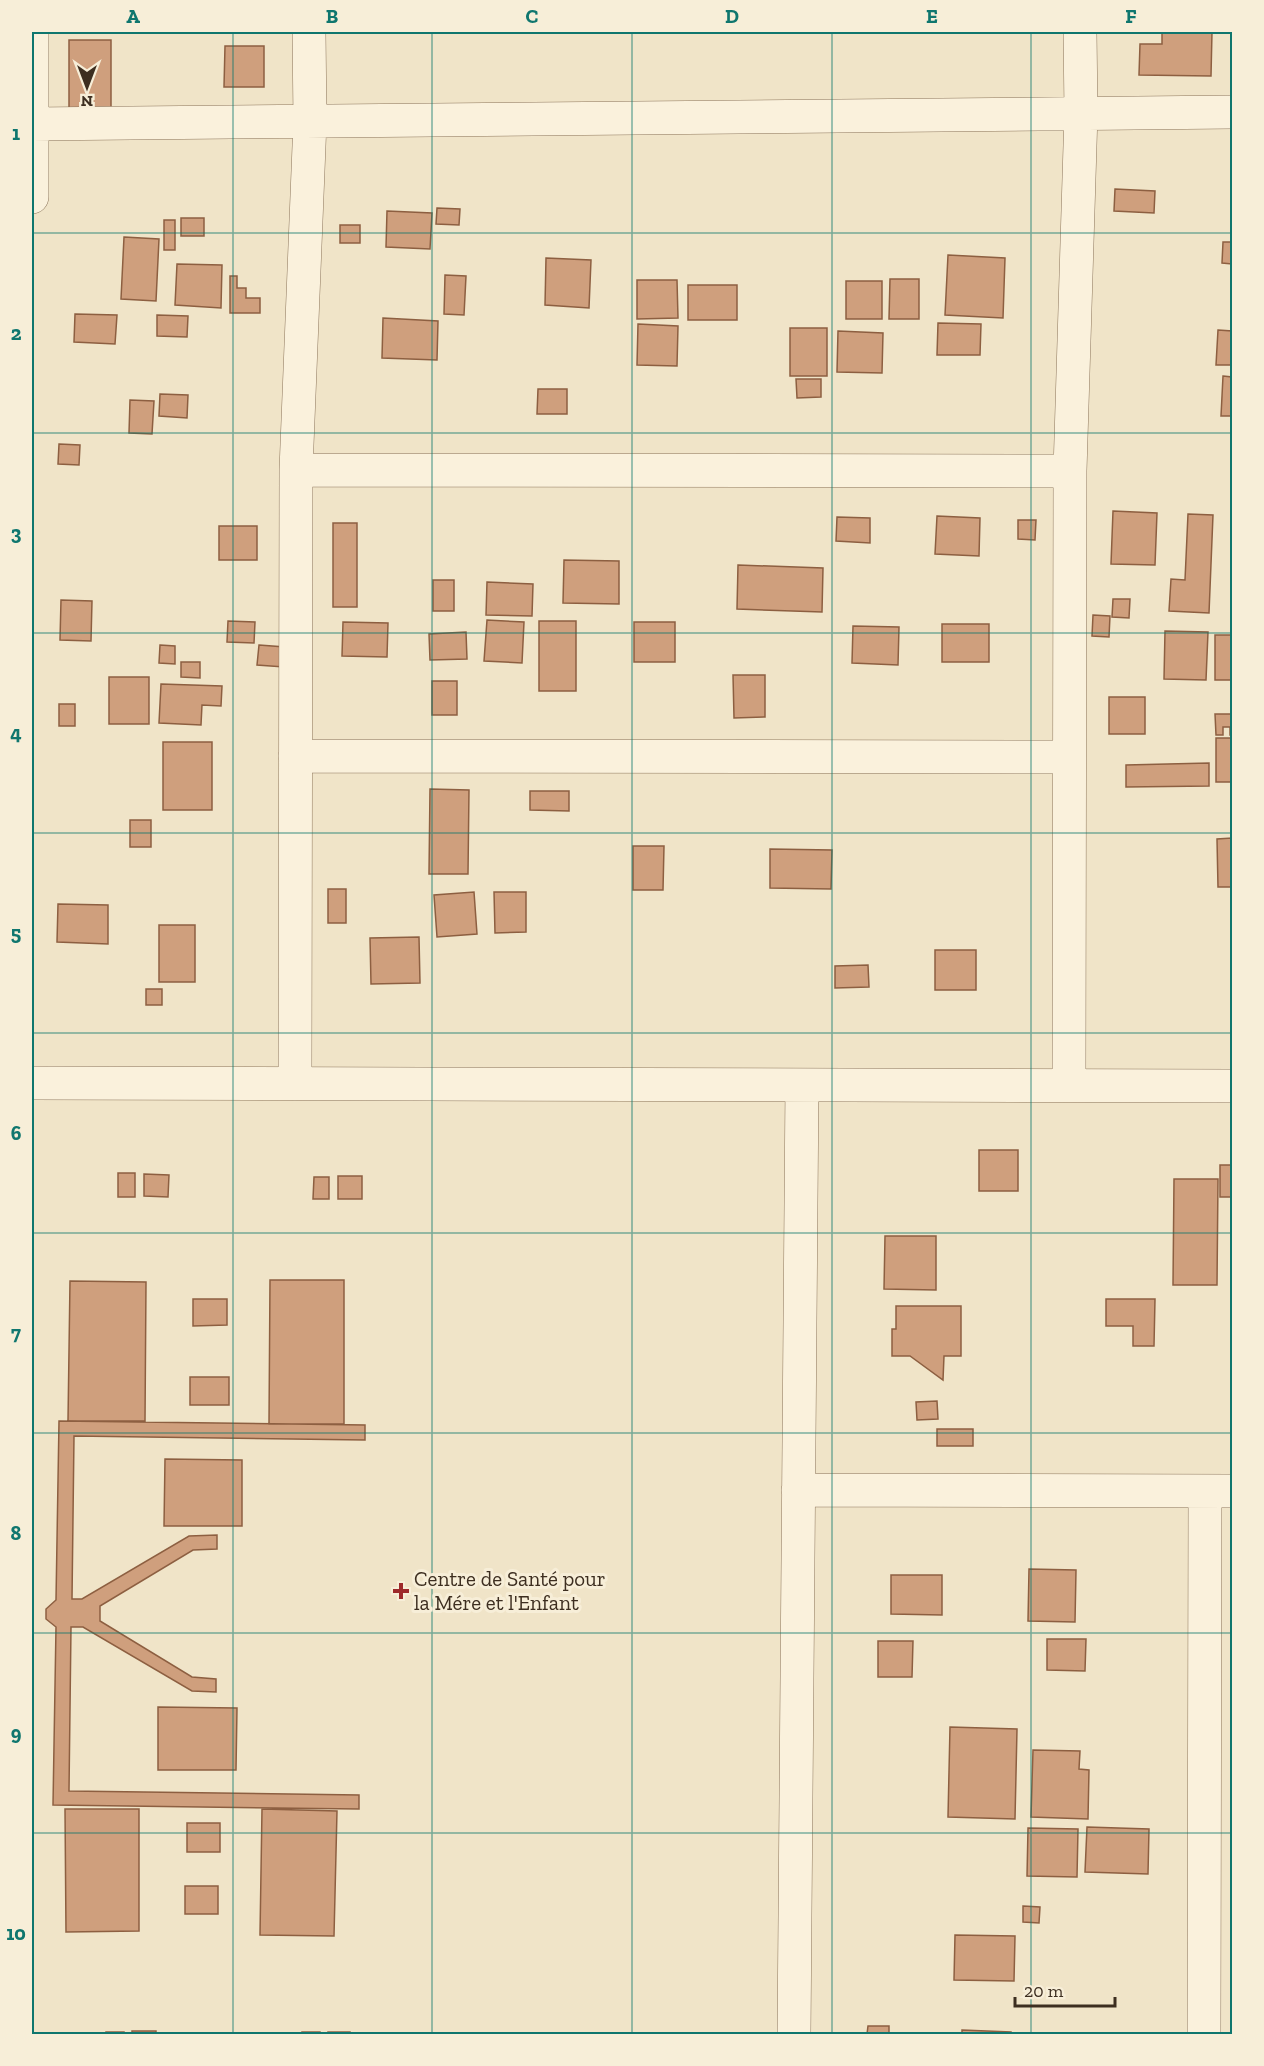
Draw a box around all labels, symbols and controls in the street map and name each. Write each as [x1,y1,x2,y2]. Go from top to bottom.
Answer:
text: A [126,4,140,28]
text: B [326,4,338,28]
text: C [526,4,539,28]
text: D [725,4,739,28]
text: E [926,4,938,28]
text: F [1125,4,1137,28]
north arrow [57,57,117,117]
text: N [81,92,93,111]
text: 1 [12,121,20,145]
text: 2 [11,321,22,345]
text: 3 [11,521,22,545]
text: 4 [10,721,22,745]
text: 5 [11,921,21,945]
text: 6 [11,1121,22,1145]
text: 7 [11,1321,21,1345]
text: 8 [11,1521,22,1545]
place label: Centre de Santé pour la Mére et l'Enfant [414,1566,606,1615]
marker: Centre de Santé pour la Mére et l'Enfant [392,1582,410,1600]
text: 9 [11,1721,22,1745]
text: 10 [6,1921,26,1945]
scale bar [1015,1970,1116,2008]
text: 20 m [1024,1980,1064,2002]

